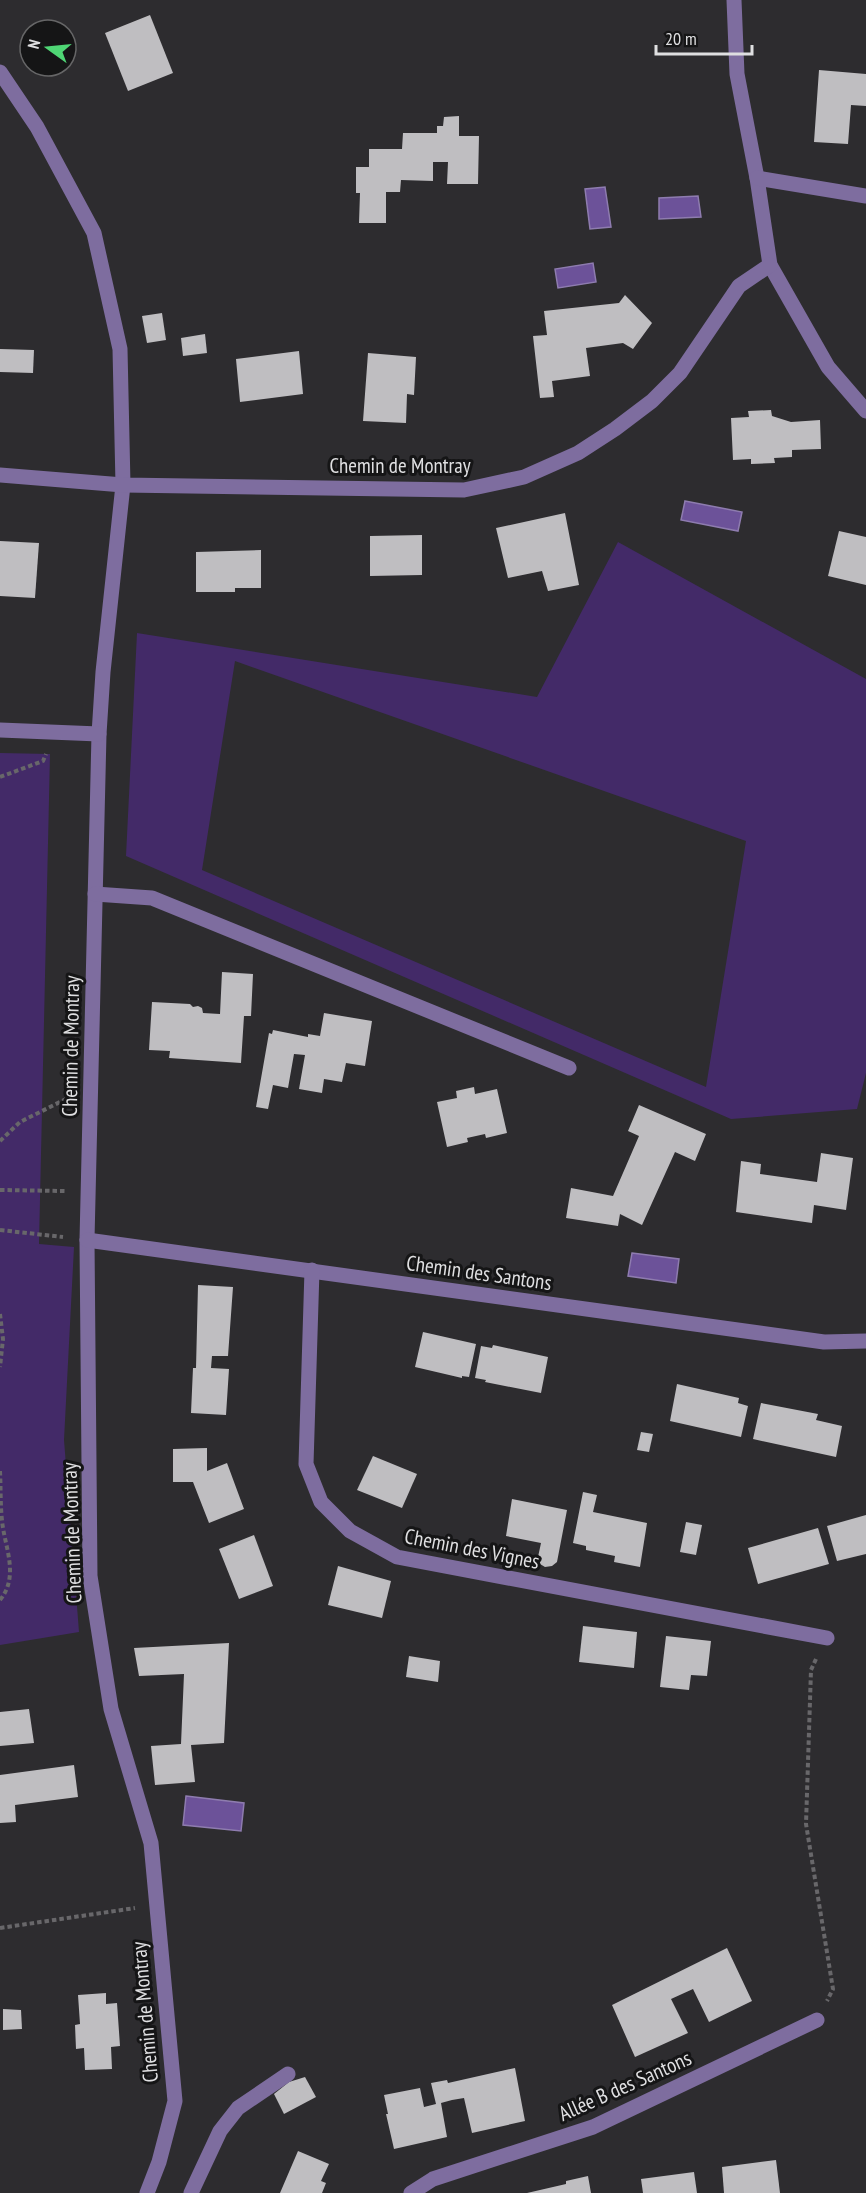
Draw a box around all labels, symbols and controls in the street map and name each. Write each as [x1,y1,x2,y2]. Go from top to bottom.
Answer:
north arrow [18,18,78,78]
scale bar [656,18,752,56]
text: 20 m [665,27,697,50]
text: N [23,37,44,51]
street label: Chemin de Montray [329,452,471,479]
street label: Chemin de Montray [56,975,85,1117]
street label: Chemin des Santons [405,1249,553,1296]
street label: Chemin de Montray [56,1462,87,1604]
street label: Chemin des Vignes [402,1522,542,1575]
street label: Chemin de Montray [125,1940,164,2084]
street label: Allée B des Santons [554,2044,695,2127]

